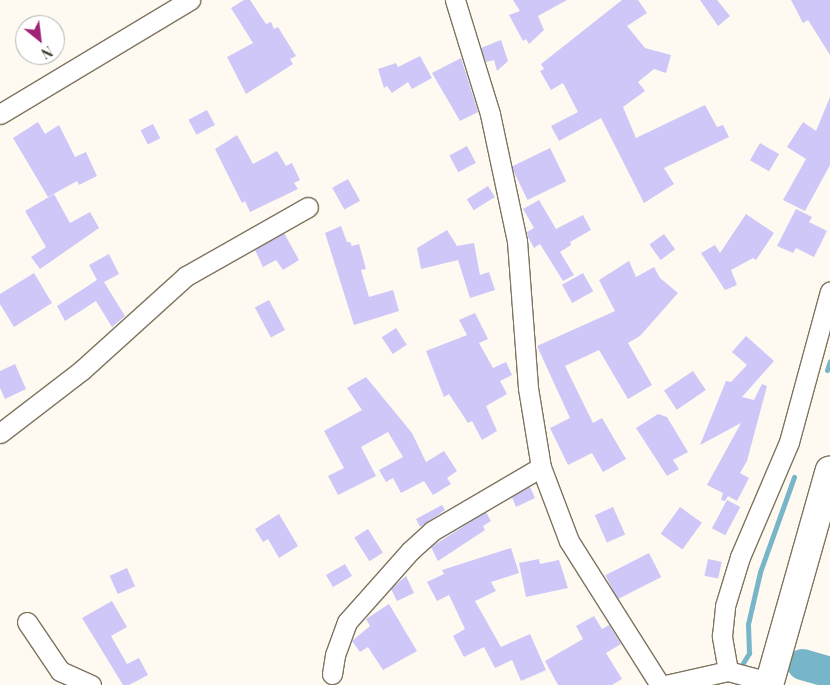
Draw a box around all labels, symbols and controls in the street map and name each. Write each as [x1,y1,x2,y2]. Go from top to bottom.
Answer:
north arrow [15,15,65,65]
text: N [38,42,56,63]

